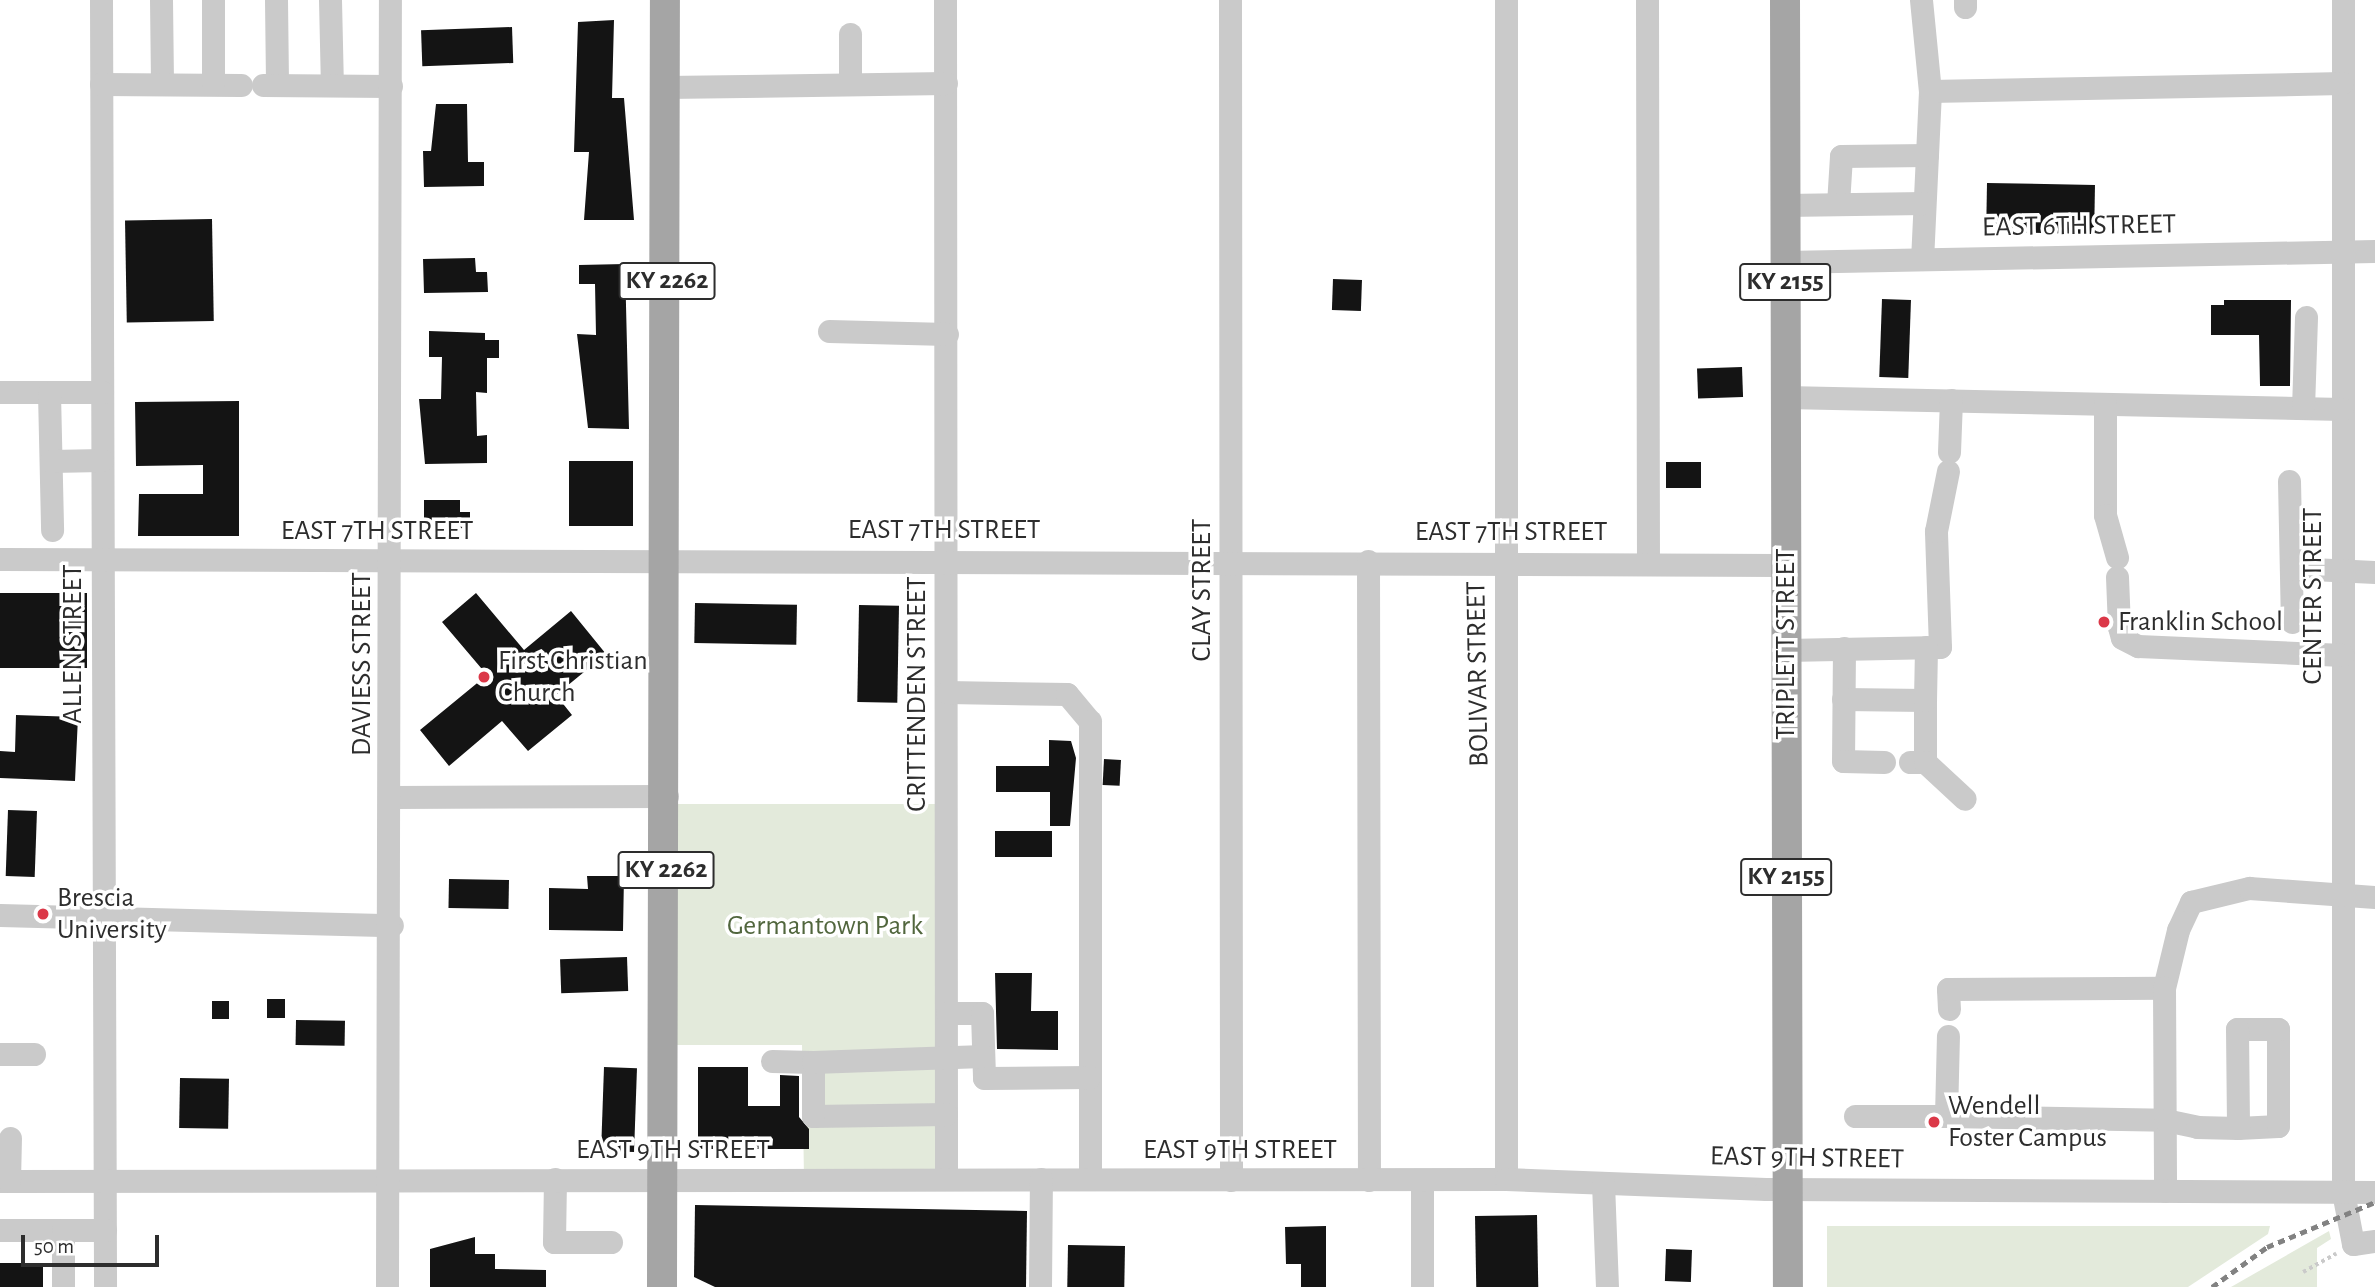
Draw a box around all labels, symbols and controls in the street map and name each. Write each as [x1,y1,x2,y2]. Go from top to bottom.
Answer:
street label: EAST 6TH STREET [1982,208,2176,244]
road number: KY 2262 [618,258,716,304]
road number: KY 2155 [1738,260,1832,304]
street label: CENTER STREET [2296,508,2330,684]
street label: EAST 7TH STREET [848,513,1040,547]
street label: EAST 7TH STREET [281,514,473,548]
street label: EAST 7TH STREET [1415,515,1607,549]
street label: CLAY STREET [1185,518,1219,662]
street label: TRIPLETT STREET [1769,548,1803,740]
street label: ALLEN STREET [56,564,90,724]
street label: DAVIESS STREET [345,572,379,756]
street label: CRITTENDEN STREET [900,576,934,812]
street label: BOLIVAR STREET [1460,581,1496,767]
place label: Franklin School [2118,605,2283,639]
marker: Franklin School [2096,614,2112,630]
place label: First Christian Church [498,644,648,710]
marker: First Christian Church [476,669,492,685]
road number: KY 2262 [617,848,715,892]
road number: KY 2155 [1739,855,1833,900]
place label: Brescia University [57,881,167,947]
marker: Brescia University [35,906,51,922]
park label: Germantown Park [727,909,923,943]
place label: Wendell Foster Campus [1948,1089,2107,1155]
marker: Wendell Foster Campus [1926,1114,1942,1130]
street label: EAST 9TH STREET [576,1133,770,1167]
street label: EAST 9TH STREET [1143,1133,1337,1167]
street label: EAST 9TH STREET [1710,1140,1904,1176]
scale bar [24,1220,163,1264]
text: 50 m [34,1236,74,1257]

